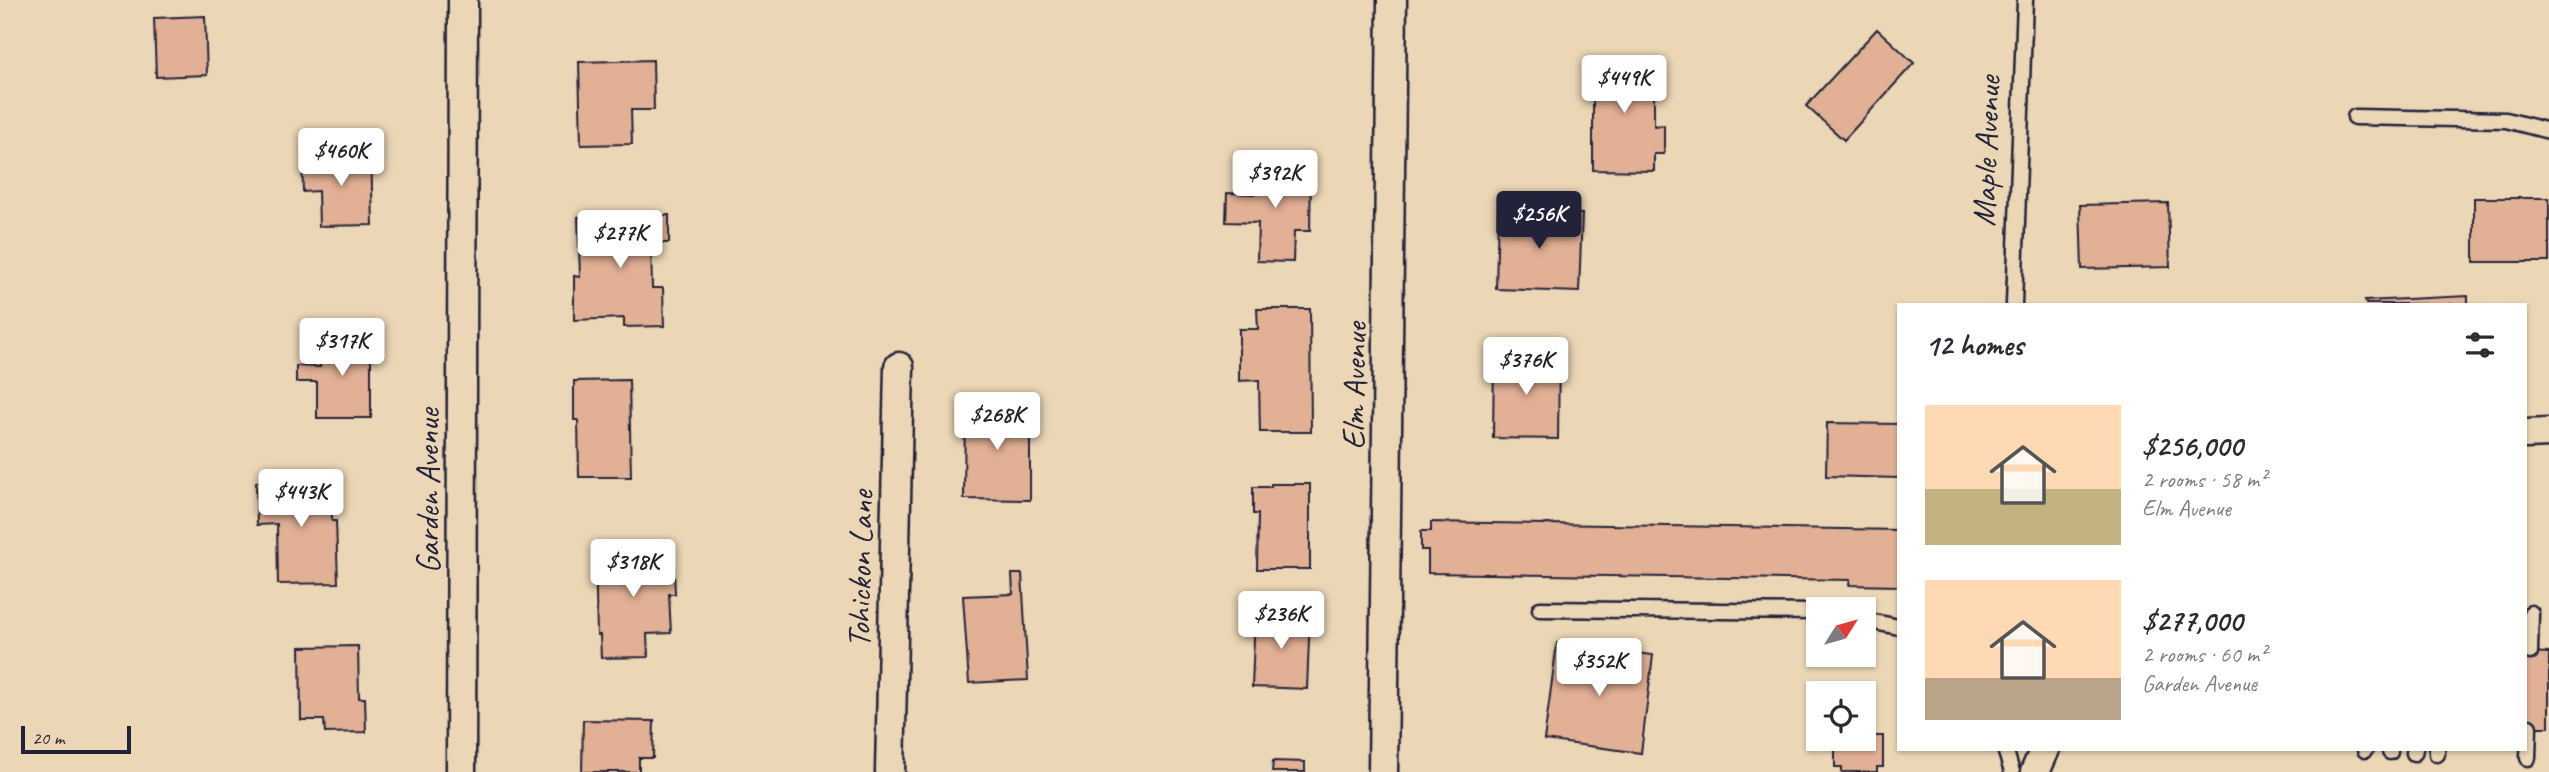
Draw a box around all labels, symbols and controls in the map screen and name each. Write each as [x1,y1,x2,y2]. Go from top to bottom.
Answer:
pin: $449K [1575,55,1673,115]
text: $449K [1598,63,1650,92]
street label: Maple Avenue [1962,73,2010,227]
pin: $460K [292,128,390,188]
text: $460K [314,136,368,165]
pin: $392K [1226,150,1324,210]
text: $392K [1249,158,1301,187]
pin: $256K [1490,191,1588,251]
text: $256K [1512,199,1566,228]
pin: $277K [571,210,669,270]
text: $277K [594,218,646,247]
pin: $317K [293,318,391,378]
street label: Elm Avenue [1332,320,1376,450]
text: $317K [316,326,369,355]
text: 12 homes [1925,326,2023,364]
icon: filters [2461,326,2499,364]
pin: $376K [1477,338,1575,397]
text: $376K [1499,345,1553,374]
pin: $268K [948,392,1046,452]
text: $268K [970,400,1024,429]
street label: Garden Avenue [407,406,449,573]
text: $256,000 [2142,427,2243,465]
icon: home [1981,433,2065,517]
text: 2 rooms · 58 m² [2142,465,2266,494]
pin: $443K [252,470,350,529]
text: $443K [274,477,328,506]
street label: Tohickon Lane [838,488,882,648]
text: Elm Avenue [2142,494,2231,523]
pin: $318K [584,540,682,599]
text: $318K [606,547,660,576]
pin: $236K [1232,592,1330,651]
north arrow [1806,597,1876,667]
map controls [1806,597,1876,751]
text: $236K [1254,599,1308,628]
text: $277,000 [2142,602,2242,640]
icon: home [1981,608,2065,692]
pin: $352K [1550,638,1648,698]
text: 2 rooms · 60 m² [2142,640,2266,669]
text: $352K [1573,646,1625,675]
text: Garden Avenue [2142,669,2257,698]
button: locate [1806,681,1876,751]
scale bar [21,723,131,755]
text: 20 m [32,726,64,750]

